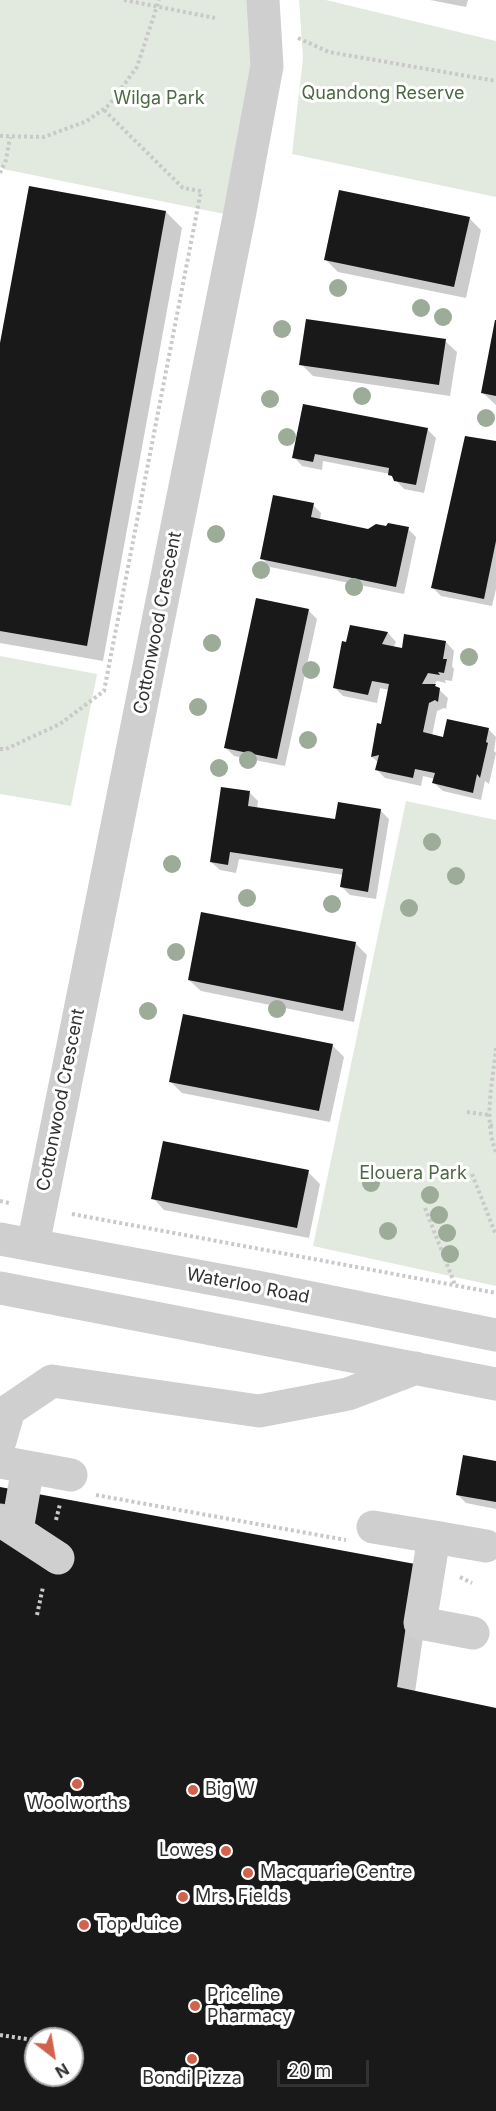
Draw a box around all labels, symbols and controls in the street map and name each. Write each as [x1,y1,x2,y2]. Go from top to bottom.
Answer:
park label: Quandong Reserve [302,83,464,105]
park label: Wilga Park [113,88,205,110]
street label: Cottonwood Crescent [130,530,186,716]
street label: Cottonwood Crescent [33,1007,89,1193]
park label: Elouera Park [359,1163,467,1185]
street label: Waterloo Road [185,1264,311,1308]
marker: Woolworths [70,1777,84,1791]
place label: Big W [205,1779,255,1801]
marker: Big W [186,1783,200,1797]
place label: Woolworths [26,1793,128,1815]
place label: Lowes [159,1840,214,1862]
marker: Lowes [219,1844,233,1858]
place label: Macquarie Centre [260,1862,413,1884]
marker: Macquarie Centre [241,1866,255,1880]
place label: Mrs. Fields [195,1886,288,1908]
marker: Mrs. Fields [176,1890,190,1904]
place label: Top Juice [96,1914,179,1936]
marker: Top Juice [77,1918,91,1932]
place label: Priceline Pharmacy [207,1985,292,2028]
marker: Priceline Pharmacy [188,1999,202,2013]
north arrow [24,2027,84,2087]
scale bar [280,2048,372,2086]
marker: Bondi Pizza [185,2052,199,2066]
text: N [52,2059,73,2082]
text: 20 m [288,2060,331,2081]
place label: Bondi Pizza [142,2068,242,2090]

